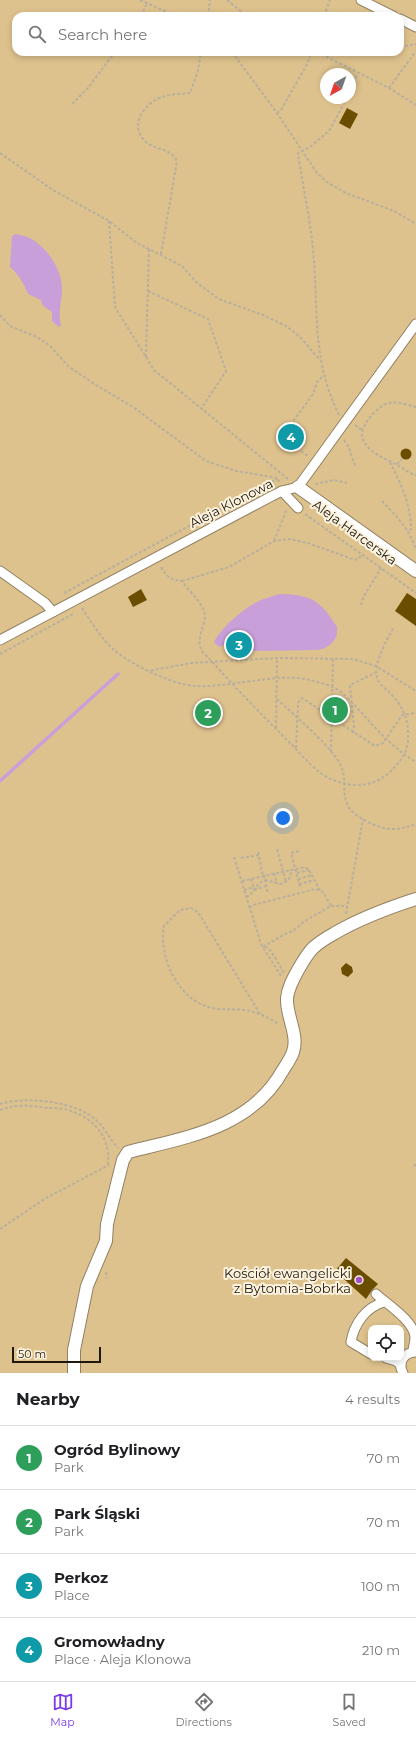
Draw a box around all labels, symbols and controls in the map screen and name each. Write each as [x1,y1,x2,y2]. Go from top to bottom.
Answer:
search box [12,12,404,56]
icon: search [26,23,48,45]
text: Search here [58,25,147,44]
north arrow [320,68,356,104]
pin: 4 [278,422,304,452]
street label: Aleja Klonowa [187,475,275,531]
street label: Aleja Harcerska [310,496,400,568]
pin: 3 [226,630,252,660]
pin: 1 [322,695,348,725]
pin: 2 [195,698,221,728]
your location [273,808,293,828]
place label: Kościół ewangelicki z Bytomia-Bobrka [224,1265,351,1296]
marker: Kościół ewangelicki z Bytomia-Bobrka [354,1275,364,1285]
map controls [368,1325,404,1361]
button: locate [368,1325,404,1361]
scale bar [12,1345,101,1364]
text: 50 m [18,1347,46,1361]
text: Nearby [16,1389,80,1409]
text: 4 results [345,1391,400,1407]
text: Ogród Bylinowy [54,1440,180,1459]
text: 1 [26,1450,32,1466]
text: 70 m [367,1450,400,1466]
text: Park [54,1459,84,1475]
text: Park Śląski [54,1504,140,1523]
text: 2 [25,1514,33,1530]
text: 70 m [367,1514,400,1530]
text: Park [54,1523,84,1539]
text: Perkoz [54,1568,108,1587]
text: 3 [25,1578,33,1594]
text: 100 m [361,1578,400,1594]
text: Place [54,1587,90,1603]
text: Gromowładny [54,1632,165,1651]
text: 4 [25,1642,33,1658]
text: 210 m [362,1642,400,1658]
text: Place · Aleja Klonowa [54,1651,191,1667]
tab: Map [50,1691,75,1729]
tab: Directions [176,1691,232,1729]
tab: Saved [333,1691,366,1729]

